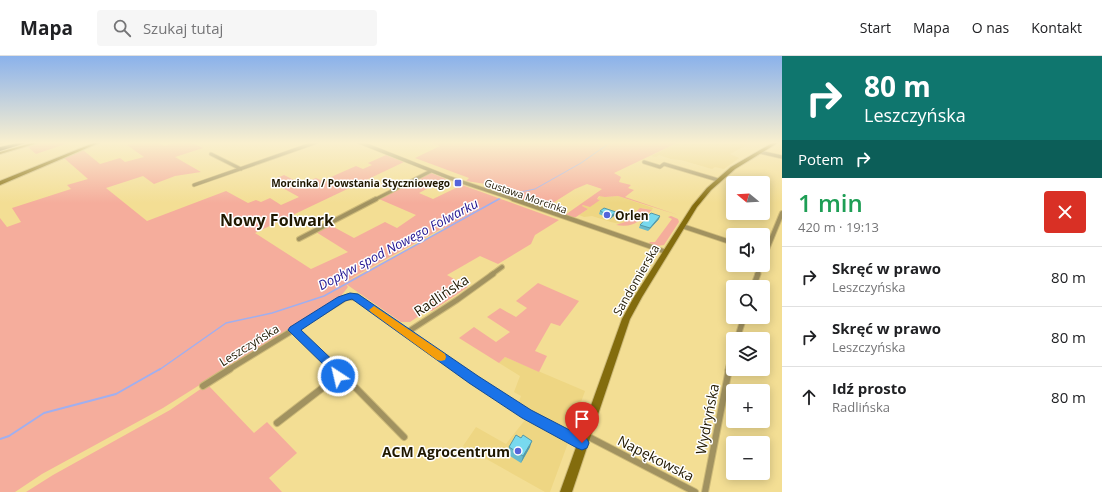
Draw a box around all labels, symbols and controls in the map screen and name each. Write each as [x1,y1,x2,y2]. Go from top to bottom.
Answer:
search box [97,10,377,46]
text: Mapa [20,15,73,41]
icon: search [111,17,133,39]
text: Szukaj tutaj [143,18,223,38]
text: Start [860,18,891,37]
text: Mapa [913,18,950,37]
text: O nas [972,18,1009,37]
text: Kontakt [1031,18,1082,37]
text: 80 m [864,67,931,105]
icon: right [798,72,850,124]
text: Leszczyńska [864,103,966,127]
icon: right [852,148,874,170]
text: Potem [798,149,844,169]
street label: Gustawa Morcinka [483,175,569,217]
place label: Morcinka / Powstania Styczniowego [271,176,450,190]
north arrow [726,176,770,220]
map controls [726,176,770,480]
marker: Morcinka / Powstania Styczniowego [453,178,463,188]
text: 1 min [798,186,863,219]
button: close [1044,191,1086,233]
water label: Dopływ spod Nowego Folwarku [315,194,482,294]
place label: Orlen [615,207,649,224]
district label: Nowy Folwark [220,209,334,231]
marker: Orlen [602,210,612,220]
text: 420 m · 19:13 [798,218,879,236]
button: sound [726,228,770,272]
street label: Sandomierska [609,241,663,319]
text: Skręć w prawo [832,258,941,278]
icon: right [798,266,820,288]
text: 80 m [1051,267,1086,287]
street label: Radlińska [410,270,472,320]
text: Leszczyńska [832,278,905,296]
button: search [726,280,770,324]
text: Skręć w prawo [832,318,941,338]
street label: Leszczyńska [216,320,282,370]
icon: right [798,326,820,348]
text: 80 m [1051,327,1086,347]
button: layers [726,332,770,376]
text: Leszczyńska [832,338,905,356]
position arrow [317,355,359,397]
text: Idź prosto [832,378,907,398]
street label: Wydryńska [691,382,723,456]
button: + [726,384,770,428]
icon: ahead [798,386,820,408]
text: 80 m [1051,387,1086,407]
text: Radlińska [832,398,890,416]
pin [565,402,599,443]
icon: arrive [571,408,593,430]
street label: Napękowska [615,431,697,485]
button: − [726,436,770,480]
place label: ACM Agrocentrum [382,442,510,461]
marker: ACM Agrocentrum [513,446,523,456]

